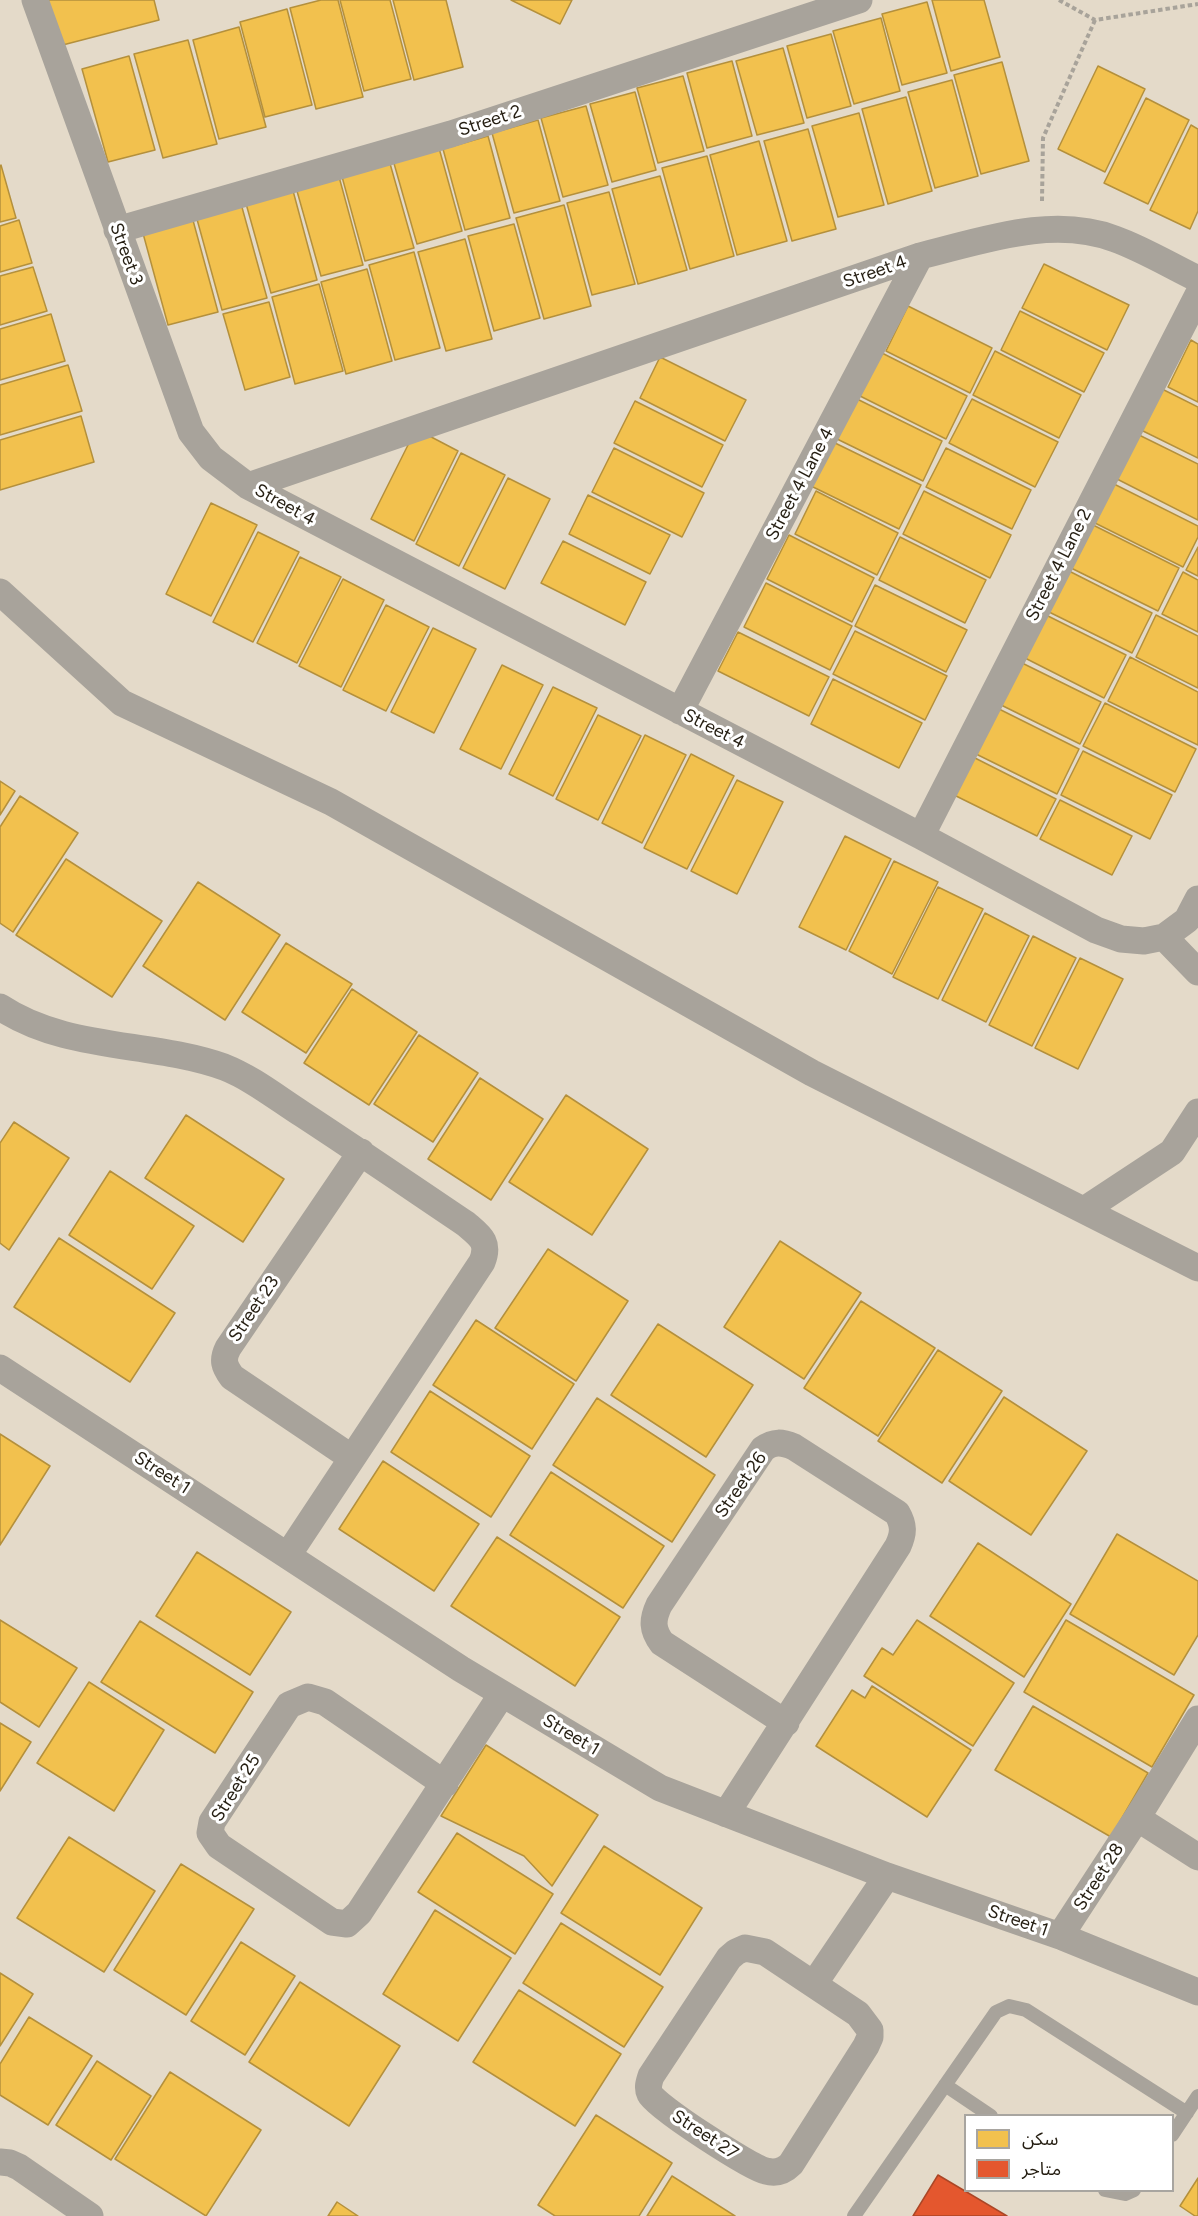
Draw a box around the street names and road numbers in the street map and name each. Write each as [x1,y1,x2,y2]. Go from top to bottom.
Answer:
street label: Street 2 [456,101,524,141]
street label: Street 3 [105,220,147,288]
street label: Street 4 [840,251,910,293]
street label: Street 4 Lane 4 [761,424,839,544]
street label: Street 4 [251,480,319,530]
street label: Street 4 Lane 2 [1021,505,1097,625]
street label: Street 4 [680,704,748,754]
street label: Street 23 [224,1272,284,1346]
street label: Street 1 [130,1447,194,1499]
street label: Street 26 [711,1448,771,1522]
street label: Street 1 [539,1710,603,1760]
street label: Street 25 [207,1750,265,1826]
street label: Street 28 [1069,1839,1129,1915]
street label: Street 1 [985,1901,1051,1941]
street label: Street 27 [668,2106,742,2164]

